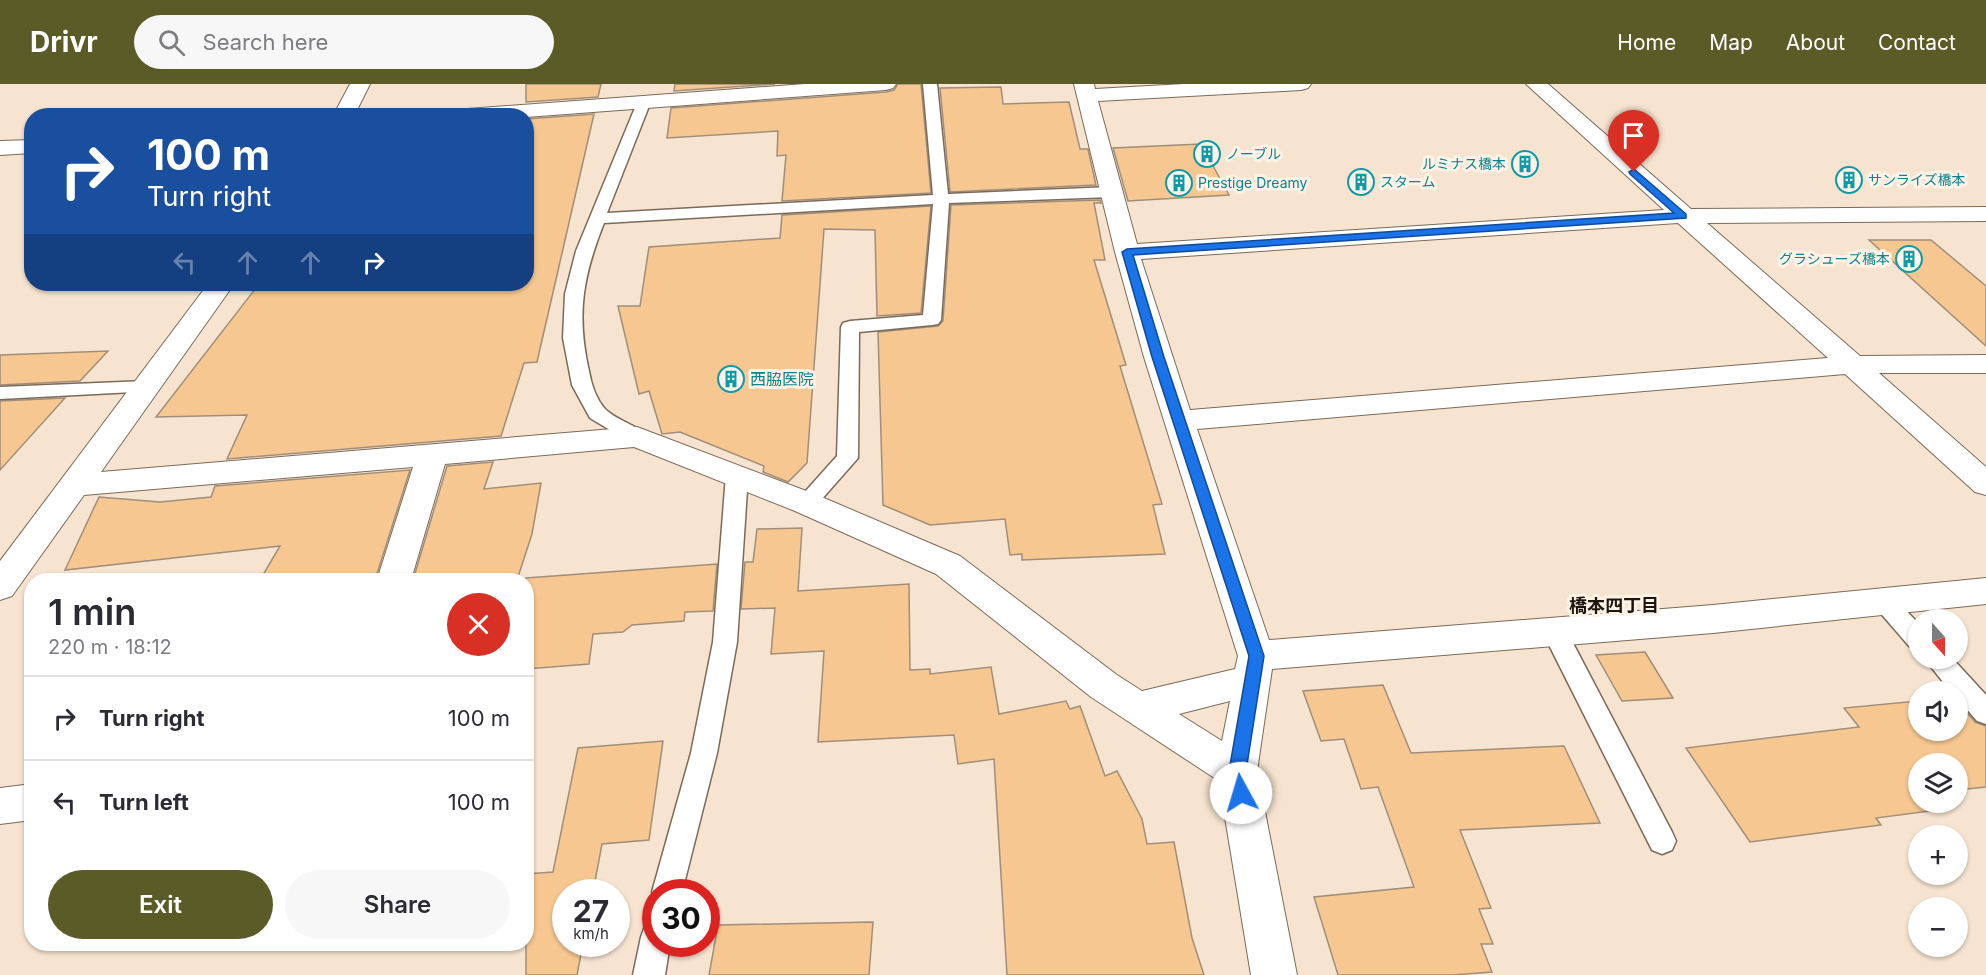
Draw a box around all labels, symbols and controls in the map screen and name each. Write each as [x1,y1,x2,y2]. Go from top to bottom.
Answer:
search box [134,15,554,69]
text: Drivr [30,25,98,59]
icon: search [155,26,188,59]
text: Search here [203,29,328,55]
text: Home [1617,30,1676,55]
text: Map [1709,30,1753,55]
text: About [1786,30,1845,55]
text: Contact [1878,30,1956,55]
pin [1608,110,1659,172]
icon: arrive [1617,119,1650,152]
text: 100 m [147,129,270,180]
icon: right [48,132,126,210]
building icon: ノーブル [1192,139,1222,169]
place label: ノーブル [1226,145,1281,162]
building icon: ルミナス橋本 [1510,149,1540,179]
place label: ルミナス橋本 [1422,155,1506,172]
building icon: サンライズ橋本 [1834,165,1864,195]
building icon: スターム [1346,167,1376,197]
building icon: Prestige Dreamy [1164,168,1194,198]
place label: サンライズ橋本 [1868,171,1966,188]
place label: スターム [1380,173,1436,190]
place label: Prestige Dreamy [1198,174,1308,191]
text: Turn right [147,180,271,213]
building icon: グラシューズ橋本 [1894,244,1924,274]
icon: left [168,246,201,279]
icon: ahead [231,246,264,279]
icon: ahead [294,246,327,279]
icon: right [357,246,390,279]
place label: グラシューズ橋本 [1779,250,1890,267]
building icon: 西脇医院 [716,364,746,394]
place label: 西脇医院 [750,369,814,389]
text: 1 min [48,590,136,634]
button: close [447,593,510,656]
district label: 橋本四丁目 [1569,595,1659,616]
north arrow [1908,609,1968,669]
map controls [1908,609,1968,957]
text: 220 m · 18:12 [48,635,172,659]
button: sound [1908,681,1968,741]
icon: right [48,702,81,735]
text: Turn right [99,705,205,731]
text: 100 m [448,705,510,731]
button: layers [1908,753,1968,813]
position arrow [1209,761,1273,825]
icon: left [48,786,81,819]
text: Turn left [99,789,189,815]
text: 100 m [448,789,510,815]
button: + [1908,825,1968,885]
button: Exit [48,870,273,939]
button: Share [285,870,510,939]
speed limit sign: 30 [642,879,720,957]
text: 27 [573,893,609,929]
button: − [1908,897,1968,957]
text: km/h [573,924,609,943]

